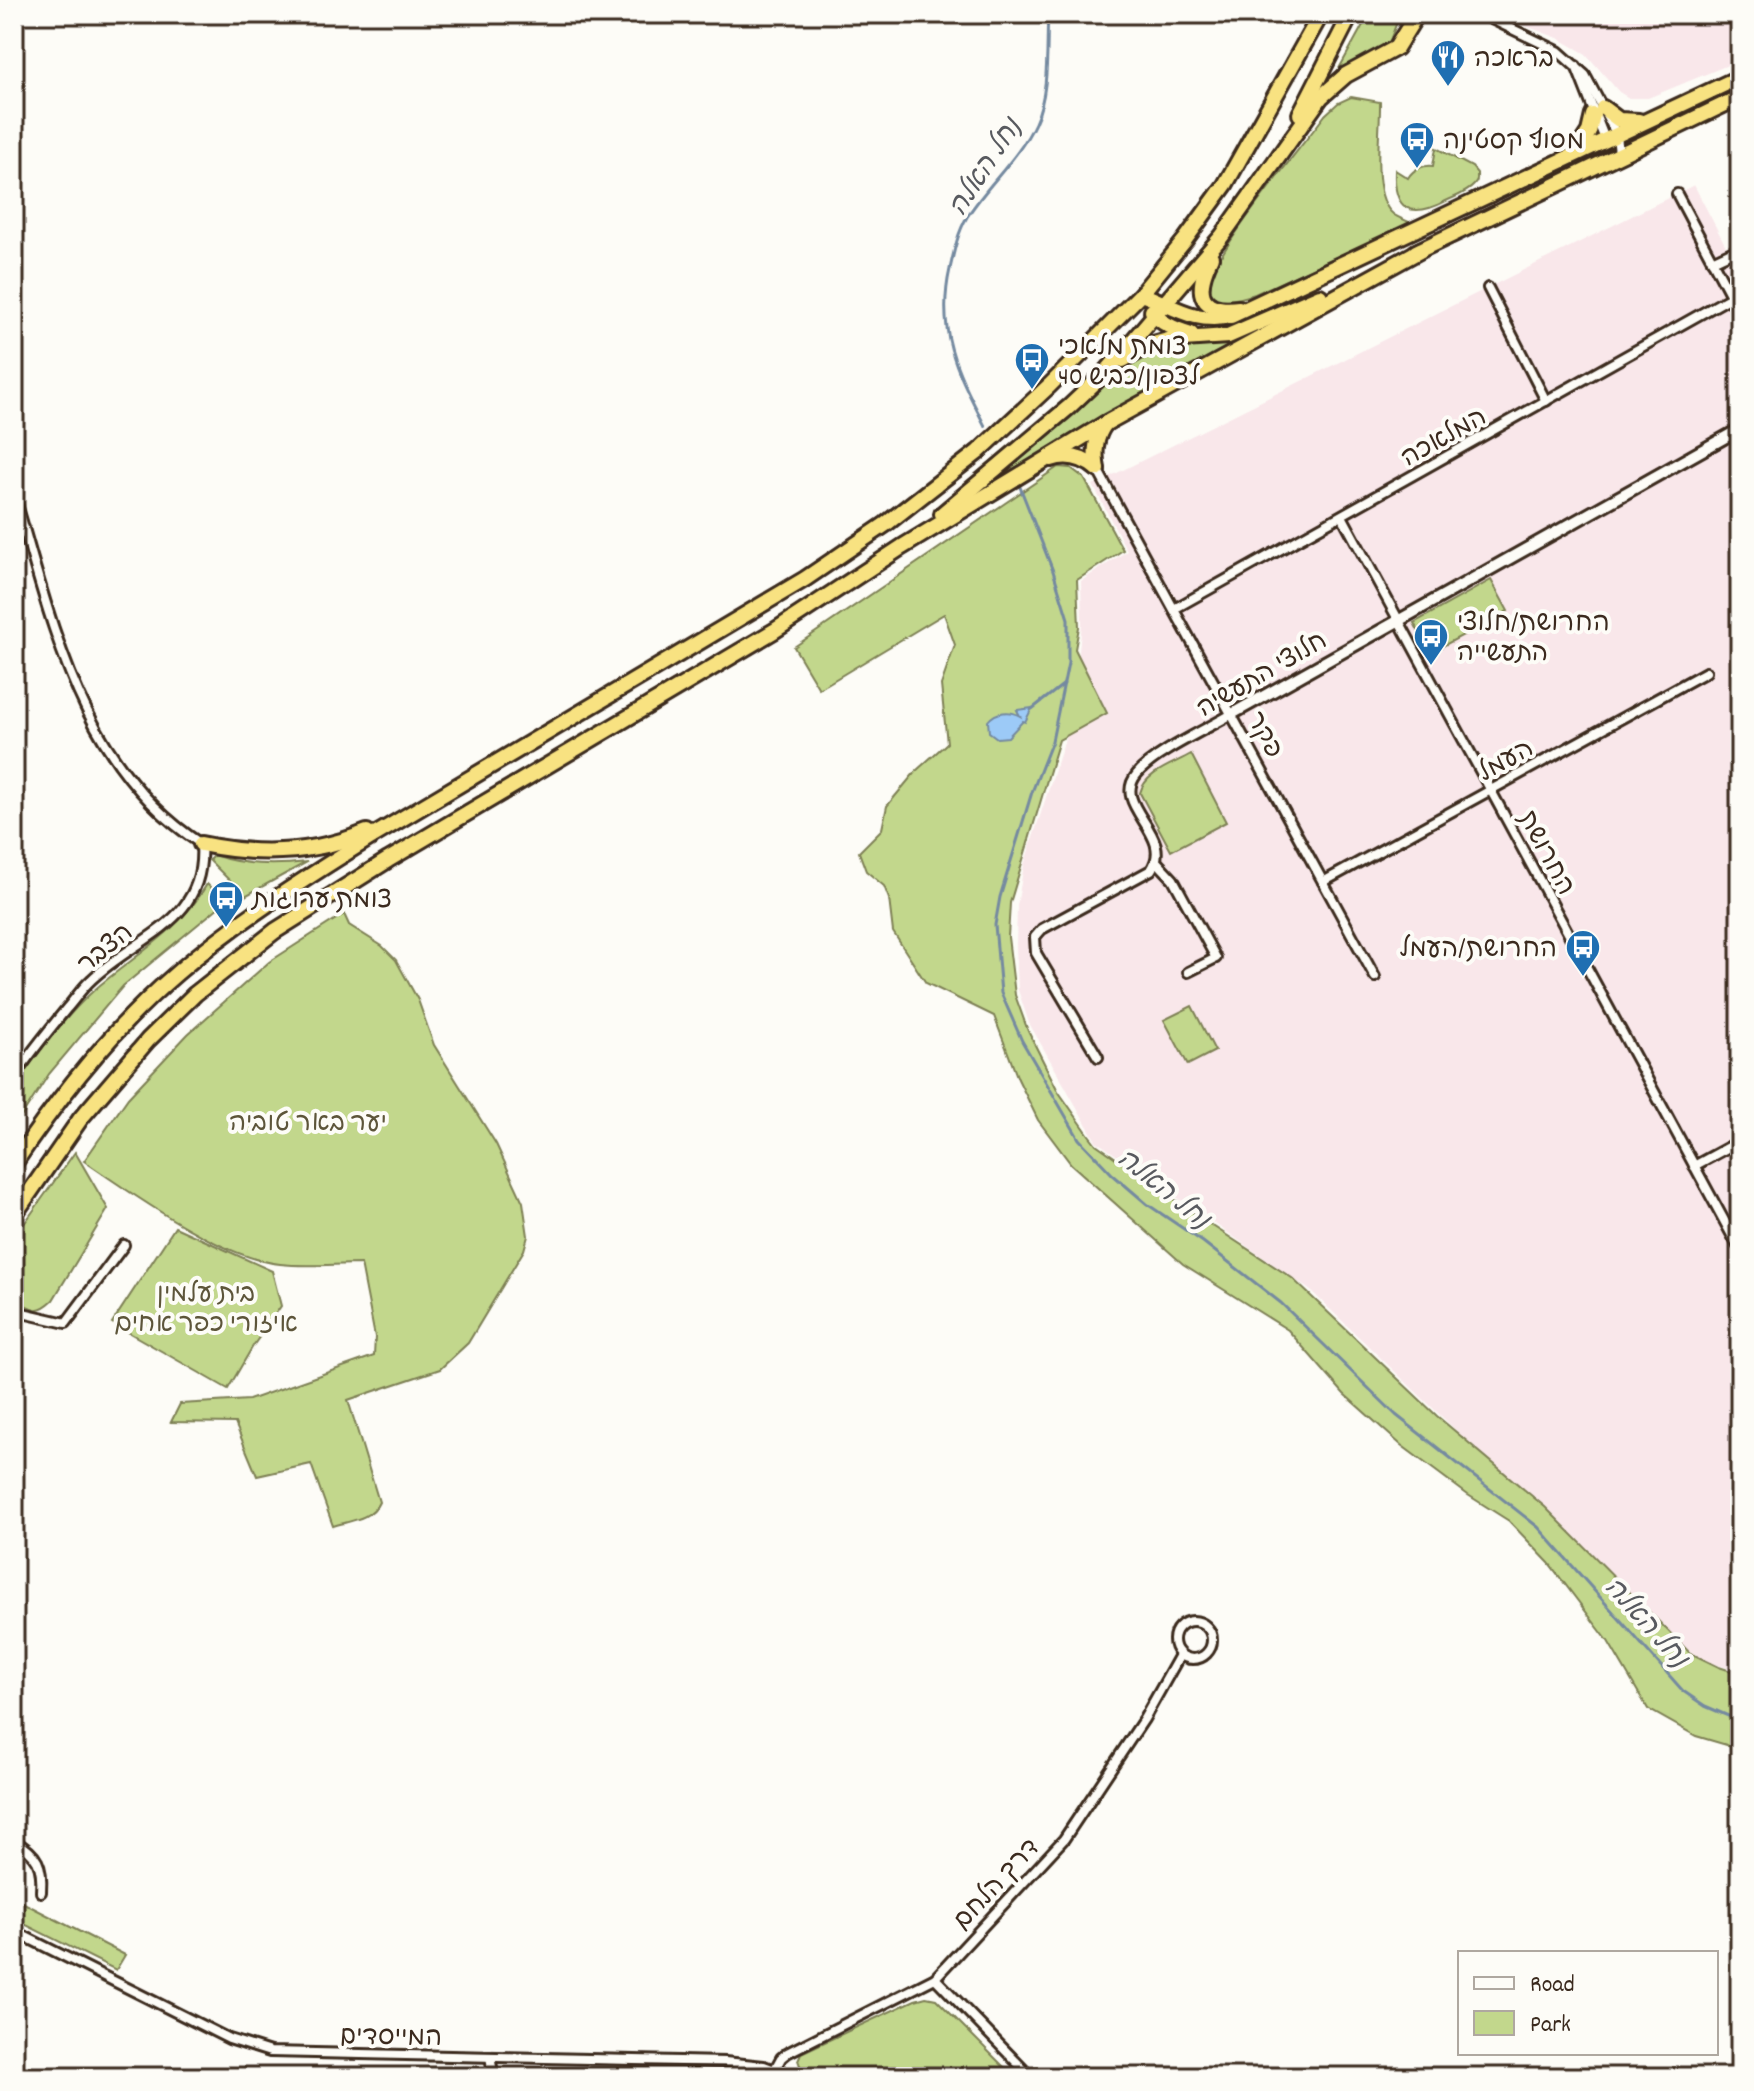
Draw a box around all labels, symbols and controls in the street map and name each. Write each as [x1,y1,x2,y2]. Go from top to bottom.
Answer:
restaurant icon: בראכה [1429,38,1467,88]
place label: בראכה [1474,42,1554,79]
water label: נחל האלה [940,110,1035,226]
bus stop icon: מסוף קסטינה [1398,120,1436,170]
place label: מסוף קסטינה [1443,124,1584,161]
place label: צומת מלאכי לצפון/כביש 40 [1058,330,1200,397]
bus stop icon: צומת מלאכי לצפון/כביש 40 [1013,341,1051,391]
street label: המלאכה [1395,400,1494,478]
place label: החרושת/חלוצי התעשייה [1457,606,1610,673]
bus stop icon: החרושת/חלוצי התעשייה [1412,617,1450,667]
street label: חלוצי התעשיה [1191,624,1335,728]
street label: פקר [1235,706,1290,765]
street label: העמל [1472,732,1542,793]
street label: החרושת [1507,805,1583,903]
bus stop icon: צומת ערוגות [207,879,245,929]
place label: צומת ערוגות [250,883,392,920]
street label: הצבר [70,916,142,984]
bus stop icon: החרושת/העמל [1564,928,1602,978]
place label: החרושת/העמל [1399,932,1557,969]
park label: יער באר טוביה [229,1106,387,1143]
water label: נחל האלה [1107,1141,1219,1242]
park label: בית עלמין איזורי כפר אחים [114,1277,298,1344]
water label: נחל האלה [1593,1570,1697,1680]
street label: דרך הלחם [945,1831,1050,1939]
legend [1458,1951,1718,2055]
text: Road [1530,1969,1575,2003]
text: Park [1530,2009,1571,2043]
street label: המייסדים [340,2019,442,2058]

